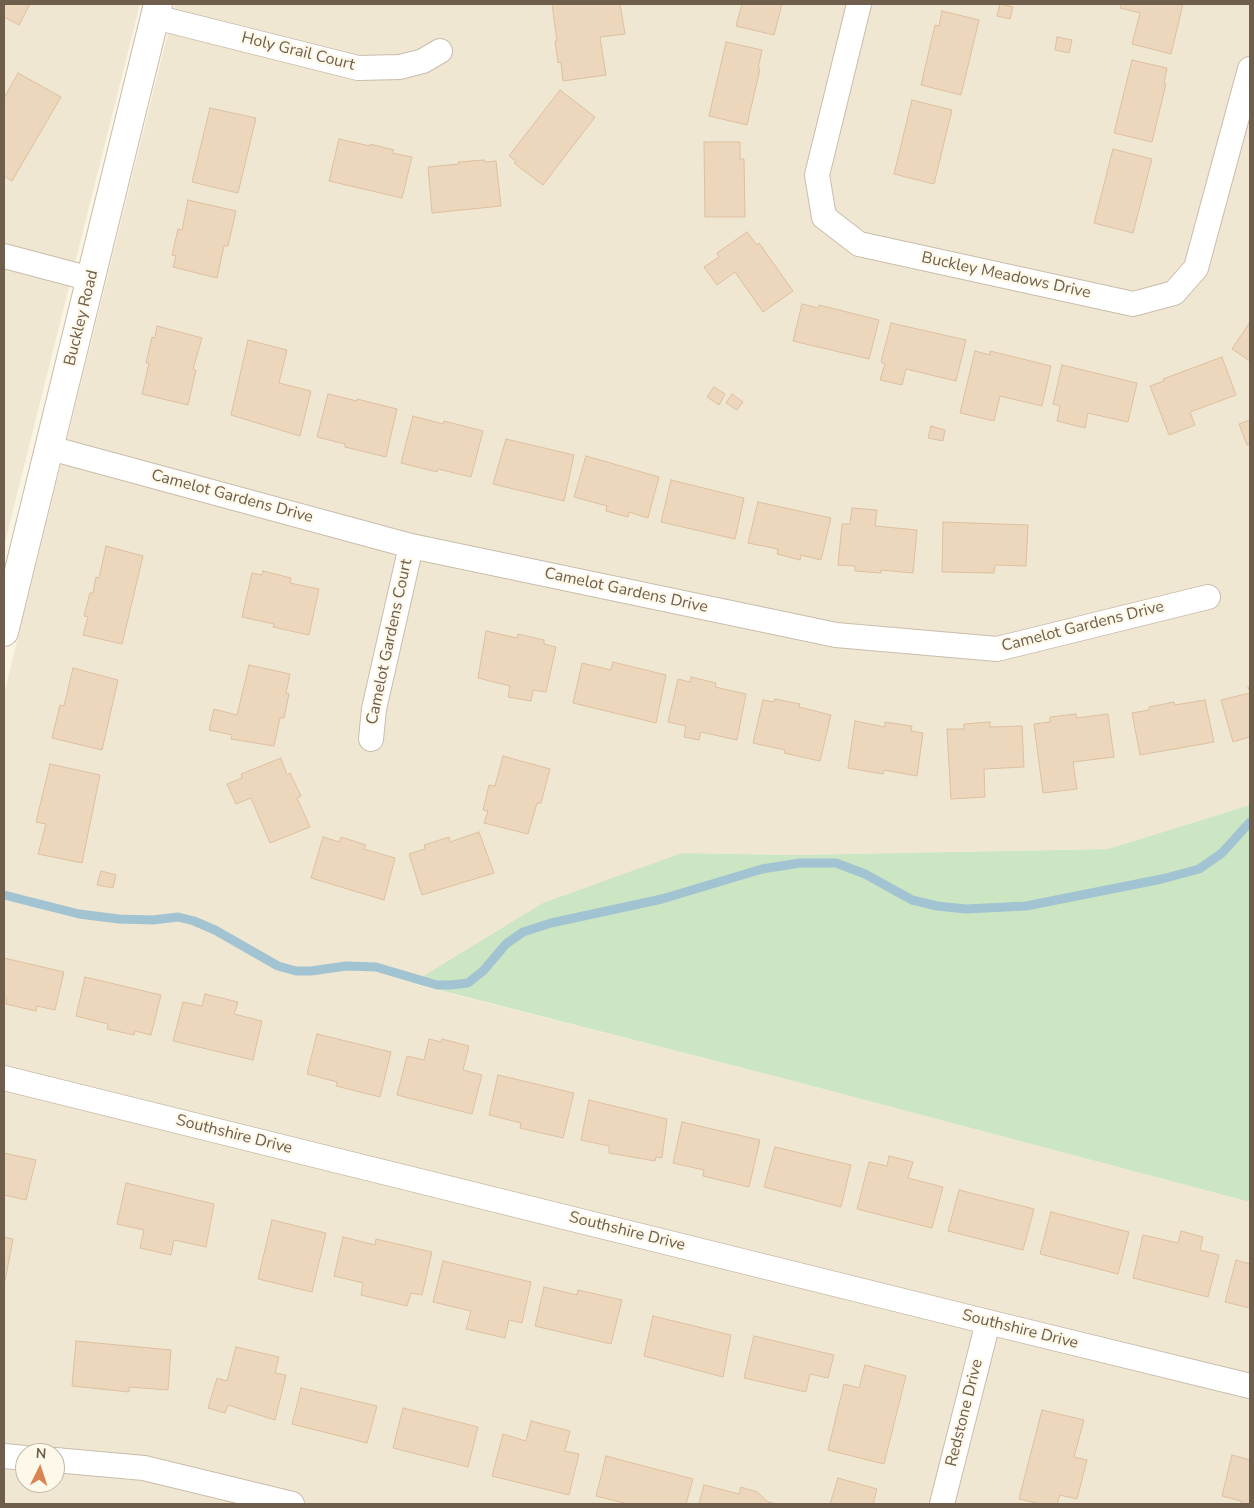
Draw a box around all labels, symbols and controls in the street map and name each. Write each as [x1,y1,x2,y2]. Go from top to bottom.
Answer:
street label: Holy Grail Court [239,29,357,75]
street label: Buckley Meadows Drive [920,249,1092,303]
street label: Buckley Road [61,268,103,368]
street label: Camelot Gardens Drive [149,466,315,528]
street label: Camelot Gardens Court [363,558,417,726]
street label: Camelot Gardens Drive [542,564,710,618]
street label: Camelot Gardens Drive [1000,598,1166,656]
street label: Southshire Drive [174,1111,294,1159]
street label: Southshire Drive [567,1208,687,1256]
street label: Southshire Drive [960,1306,1080,1354]
street label: Redstone Drive [942,1357,988,1469]
north arrow [15,1443,65,1493]
text: N [35,1444,47,1463]

